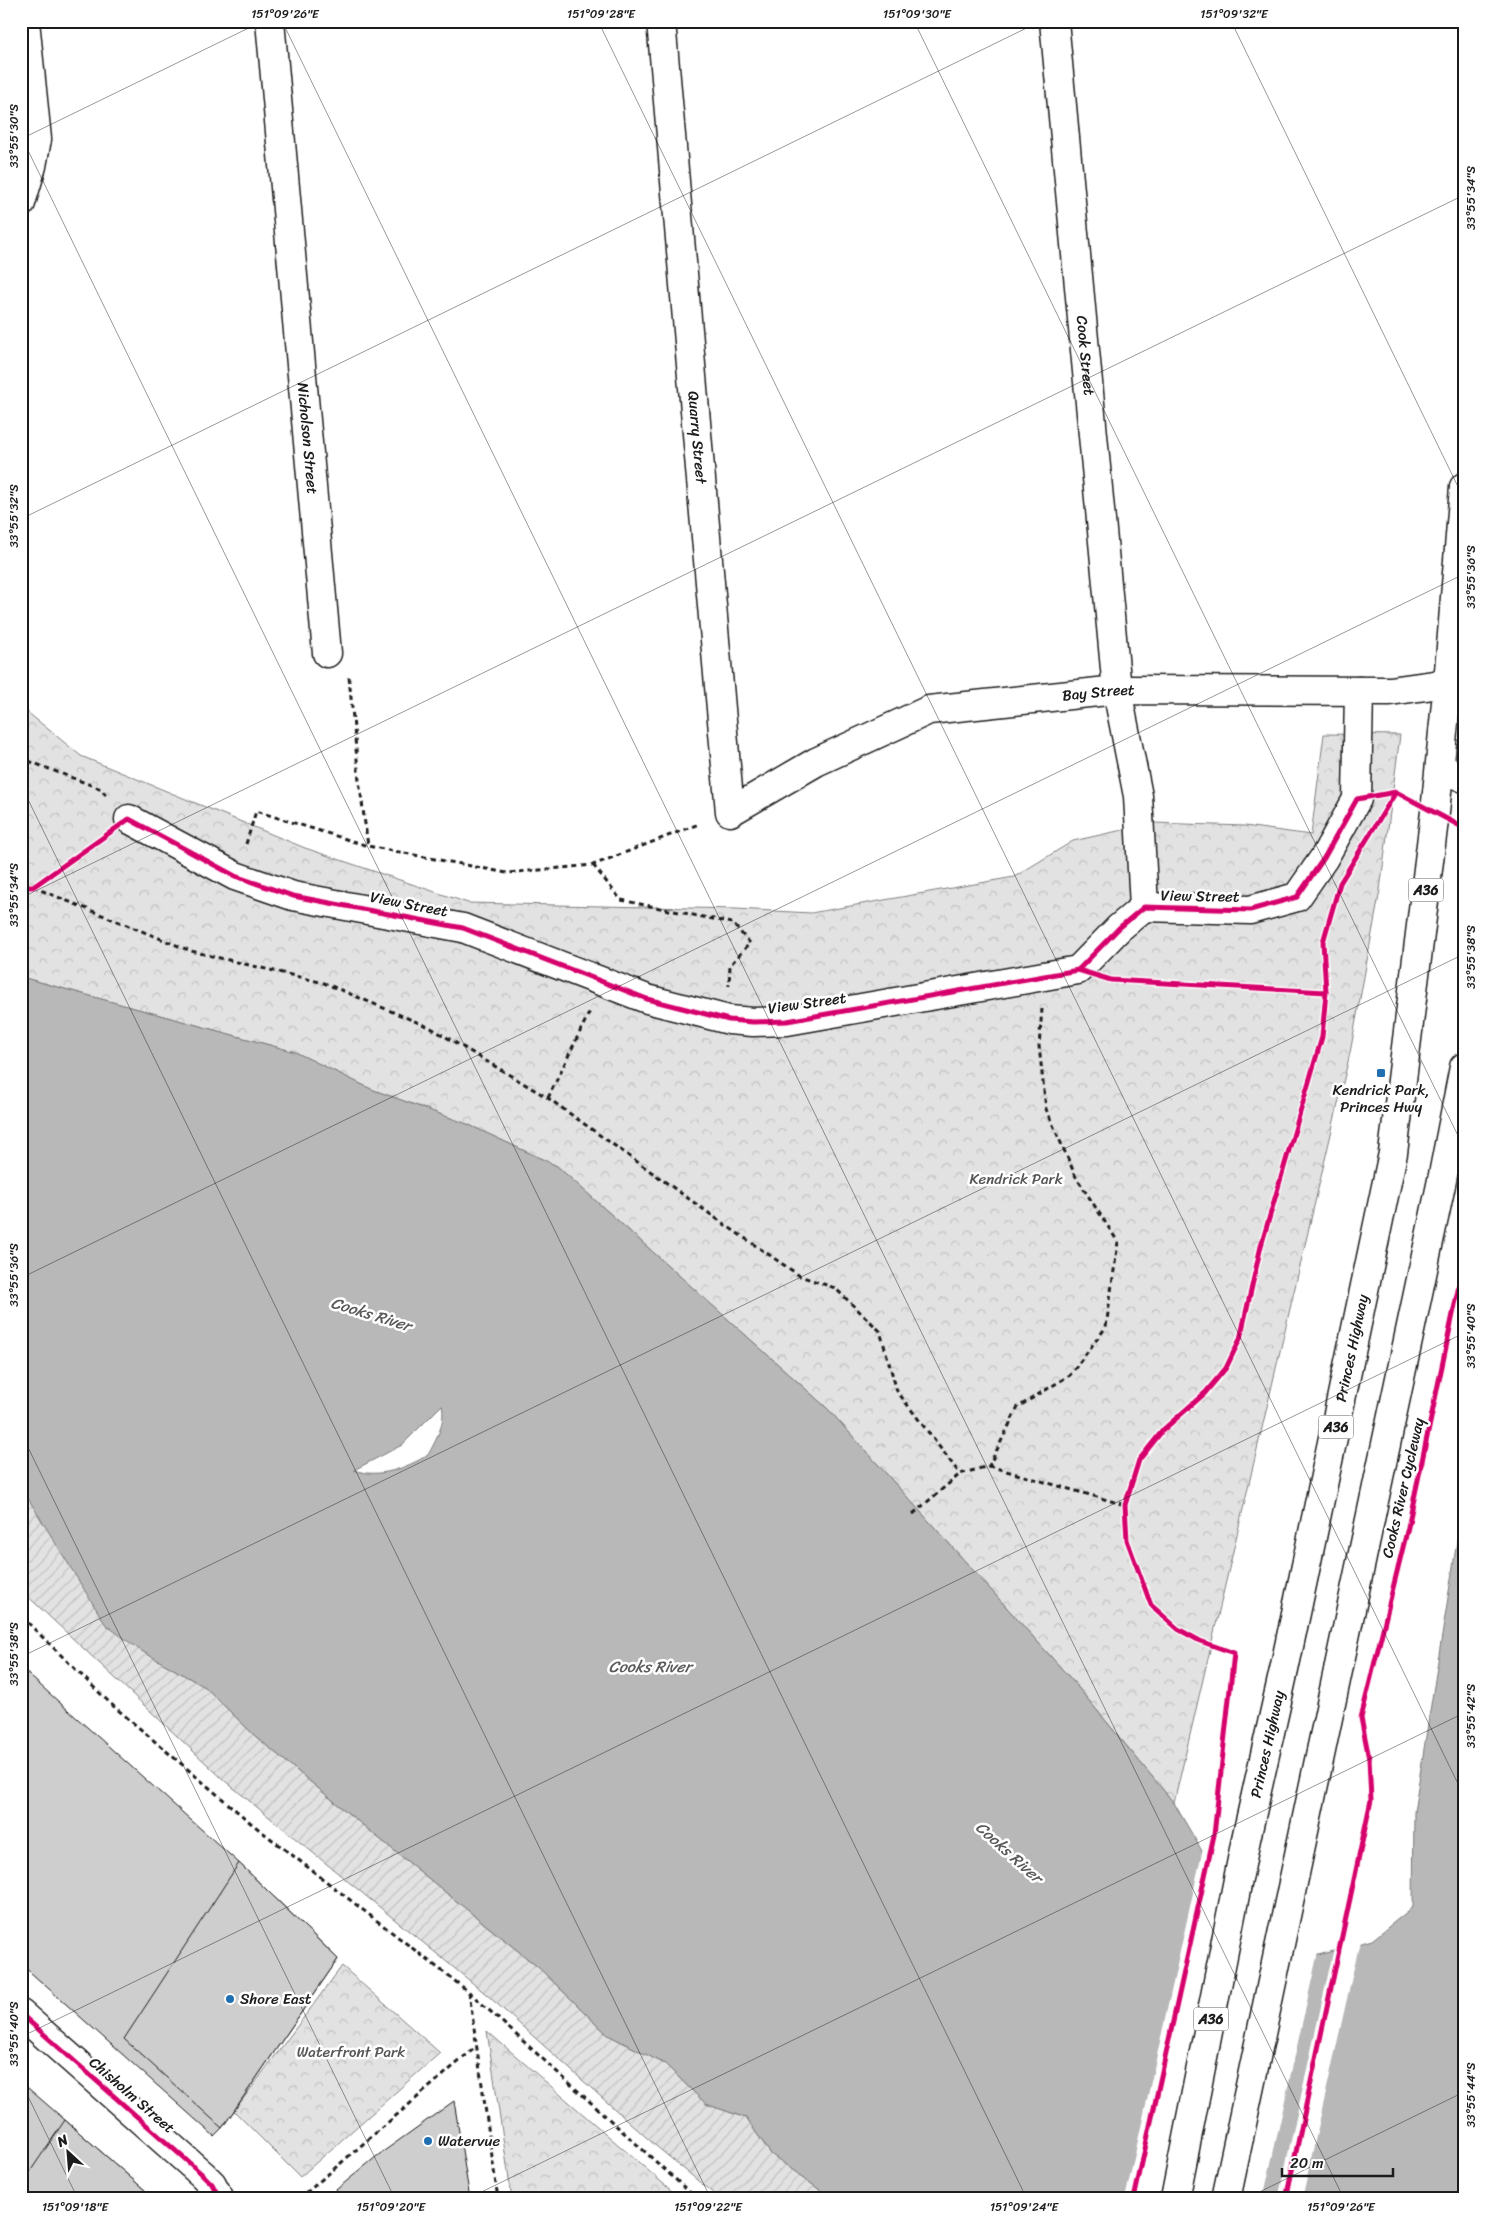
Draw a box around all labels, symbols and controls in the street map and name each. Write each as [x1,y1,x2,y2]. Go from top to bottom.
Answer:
text: 151°09'26"E [251,3,320,25]
text: 151°09'28"E [567,3,636,25]
text: 151°09'30"E [883,3,952,25]
text: 151°09'32"E [1200,3,1269,25]
text: 33°55'30"S [3,103,25,168]
text: 33°55'34"S [1460,166,1482,230]
street label: Cook Street [1069,314,1102,397]
street label: Nicholson Street [290,381,326,496]
street label: Quarry Street [680,390,714,486]
text: 33°55'32"S [3,484,25,548]
text: 33°55'36"S [1460,545,1482,609]
street label: Bay Street [1061,677,1135,709]
text: 33°55'34"S [3,863,25,927]
road number: A36 [1408,878,1444,902]
street label: View Street [1160,882,1240,910]
street label: View Street [368,884,451,924]
text: 33°55'38"S [1460,925,1482,989]
street label: View Street [766,985,848,1021]
marker: Kendrick Park, Princes Hwy [1375,1067,1387,1079]
place label: Kendrick Park, Princes Hwy [1332,1077,1430,1120]
park label: Kendrick Park [969,1166,1064,1192]
text: 33°55'36"S [3,1243,25,1307]
water label: Cooks River [327,1288,418,1341]
street label: Princes Highway [1328,1292,1376,1404]
text: 33°55'40"S [1460,1303,1482,1369]
road number: A36 [1318,1415,1354,1438]
street label: Cooks River Cycleway [1374,1415,1432,1561]
text: 33°55'38"S [3,1622,25,1686]
water label: Cooks River [609,1652,695,1681]
text: 33°55'42"S [1460,1683,1482,1748]
street label: Princes Highway [1243,1688,1292,1801]
water label: Cooks River [969,1814,1052,1893]
place label: Shore East [240,1986,312,2012]
marker: Shore East [224,1993,236,2005]
text: 33°55'40"S [3,2001,25,2067]
road number: A36 [1194,2008,1228,2030]
park label: Waterfront Park [297,2039,405,2065]
street label: Chisholm Street [83,2050,181,2140]
text: 33°55'44"S [1460,2062,1482,2127]
text: N [52,2127,73,2155]
north arrow [42,2128,92,2178]
place label: Watervue [438,2128,501,2154]
marker: Watervue [422,2135,434,2147]
scale bar [1282,2145,1394,2177]
text: 20 m [1290,2150,1324,2176]
text: 151°09'18"E [42,2196,109,2218]
text: 151°09'20"E [357,2196,426,2218]
text: 151°09'22"E [674,2196,743,2218]
text: 151°09'24"E [990,2196,1059,2218]
text: 151°09'26"E [1307,2196,1376,2218]

